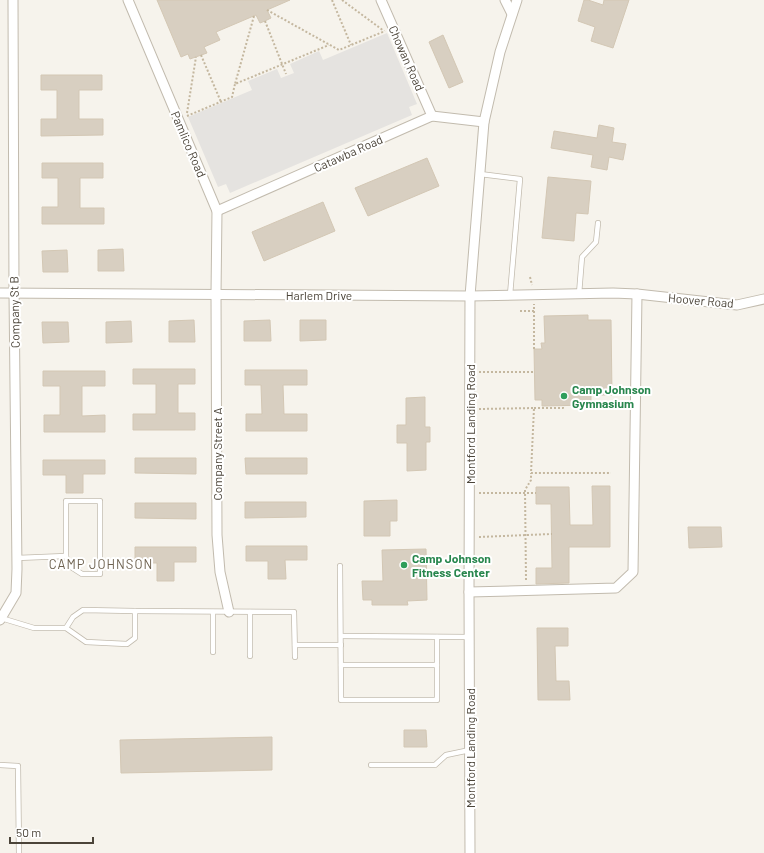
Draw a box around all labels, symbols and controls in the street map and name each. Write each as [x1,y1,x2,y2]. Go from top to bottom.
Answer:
street label: Chowan Road [386,23,428,93]
street label: Pamlico Road [169,109,209,179]
street label: Catawba Road [311,132,385,174]
street label: Company St B [6,276,22,348]
street label: Harlem Drive [286,288,352,302]
street label: Hoover Road [668,290,734,310]
street label: Montford Landing Road [463,364,477,484]
place label: Camp Johnson Gymnasium [572,382,651,410]
marker: Camp Johnson Gymnasium [559,391,569,401]
street label: Company Street A [210,407,224,501]
place label: Camp Johnson Fitness Center [412,551,491,579]
district label: CAMP JOHNSON [49,556,153,572]
marker: Camp Johnson Fitness Center [399,560,409,570]
street label: Montford Landing Road [463,688,477,808]
scale bar [10,819,93,845]
text: 50 m [16,825,41,839]

